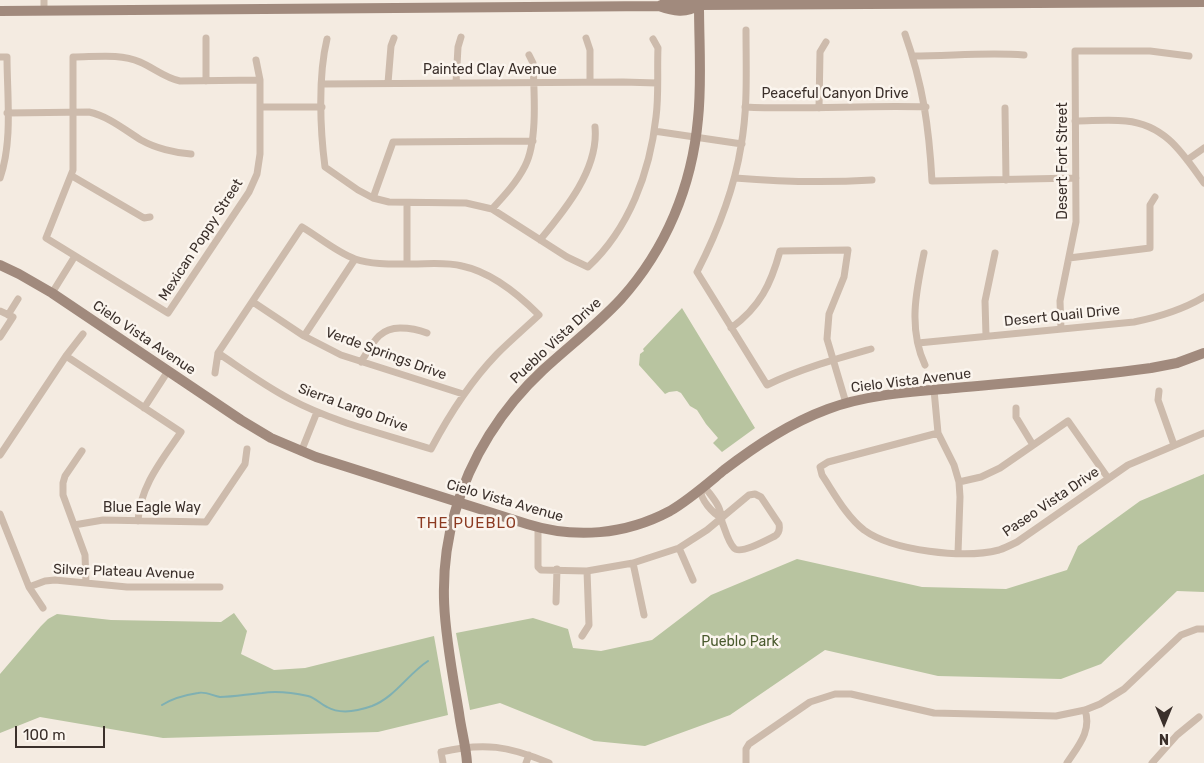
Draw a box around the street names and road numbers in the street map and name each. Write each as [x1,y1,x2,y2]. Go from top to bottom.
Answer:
street label: Painted Clay Avenue [423,62,557,78]
street label: Peaceful Canyon Drive [761,86,909,102]
street label: Desert Fort Street [1055,102,1071,220]
street label: Mexican Poppy Street [155,176,247,304]
street label: Pueblo Vista Drive [507,294,605,388]
street label: Cielo Vista Avenue [89,297,199,379]
street label: Desert Quail Drive [1003,302,1121,330]
street label: Verde Springs Drive [323,324,449,384]
street label: Cielo Vista Avenue [850,365,972,397]
street label: Sierra Largo Drive [296,380,410,436]
street label: Paseo Vista Drive [999,463,1103,541]
street label: Cielo Vista Avenue [445,476,565,526]
street label: Blue Eagle Way [103,500,201,516]
street label: Silver Plateau Avenue [53,561,195,583]

